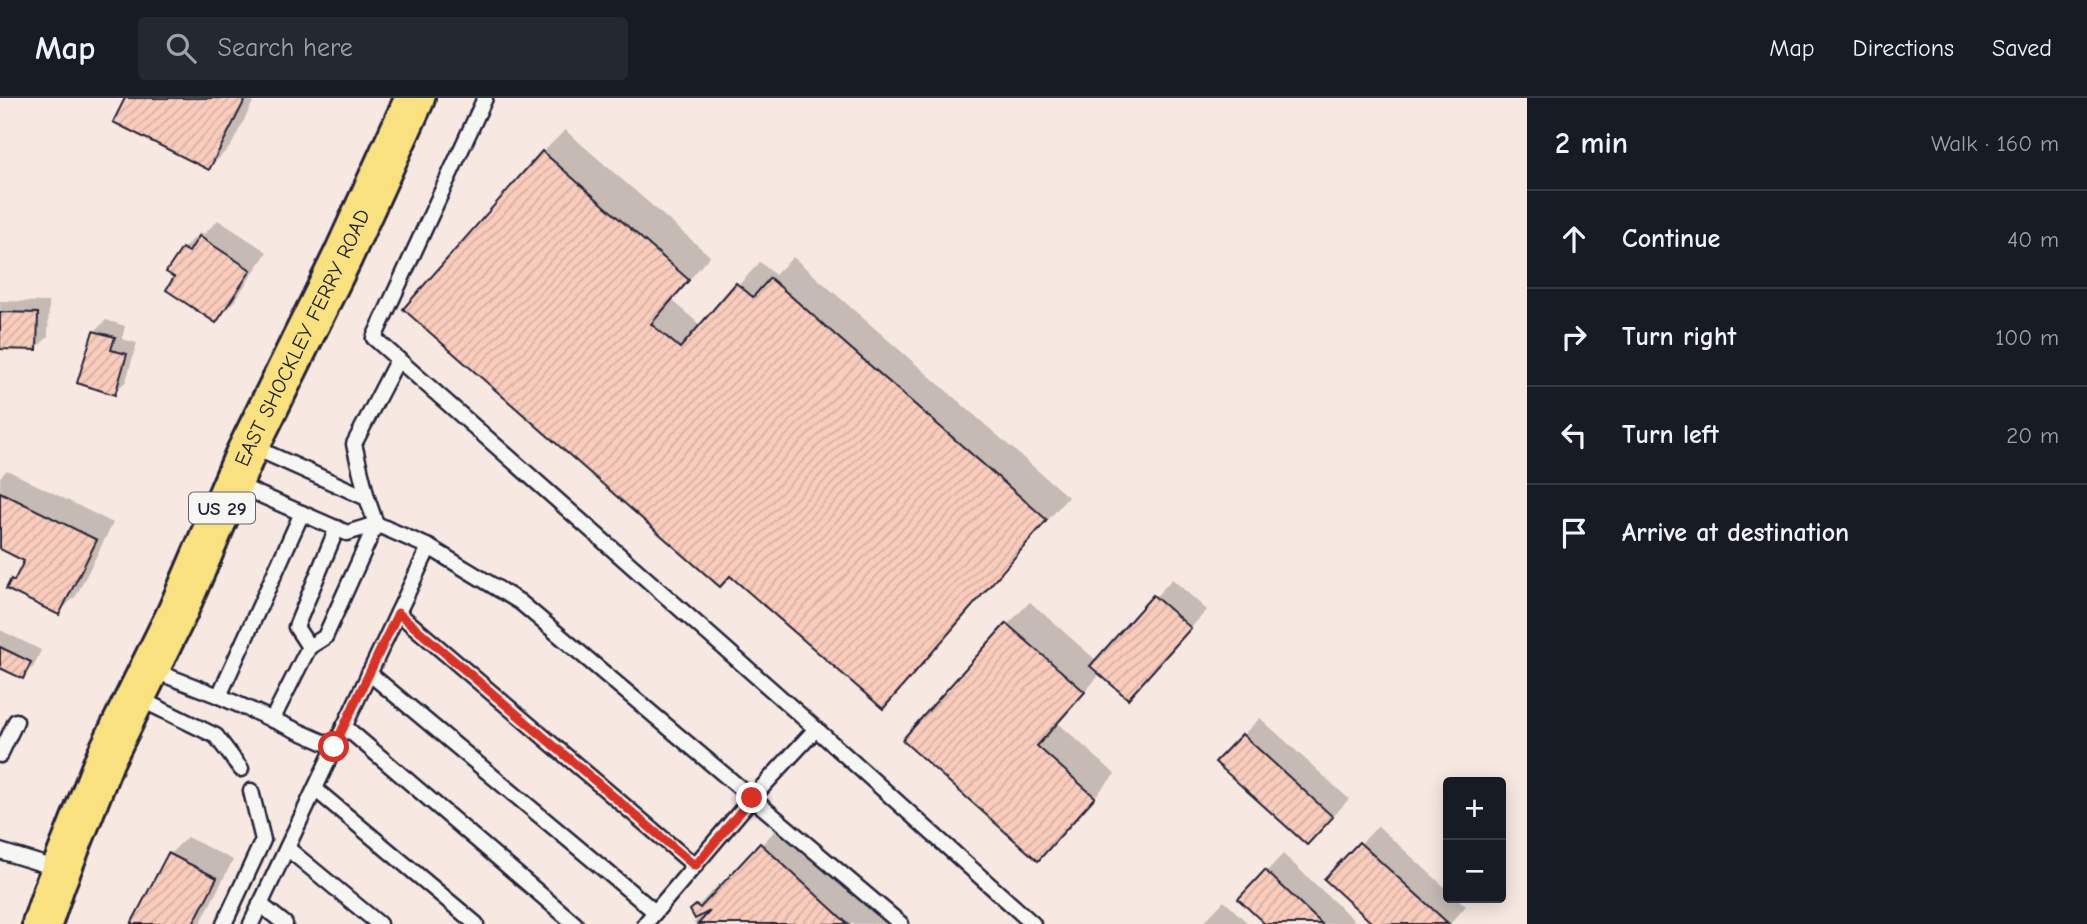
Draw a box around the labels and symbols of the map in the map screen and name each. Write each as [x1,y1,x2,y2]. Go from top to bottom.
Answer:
street label: EAST SHOCKLEY FERRY ROAD [230,205,375,470]
road number: US 29 [189,492,255,524]
route start [318,731,349,762]
route end [736,782,767,813]

